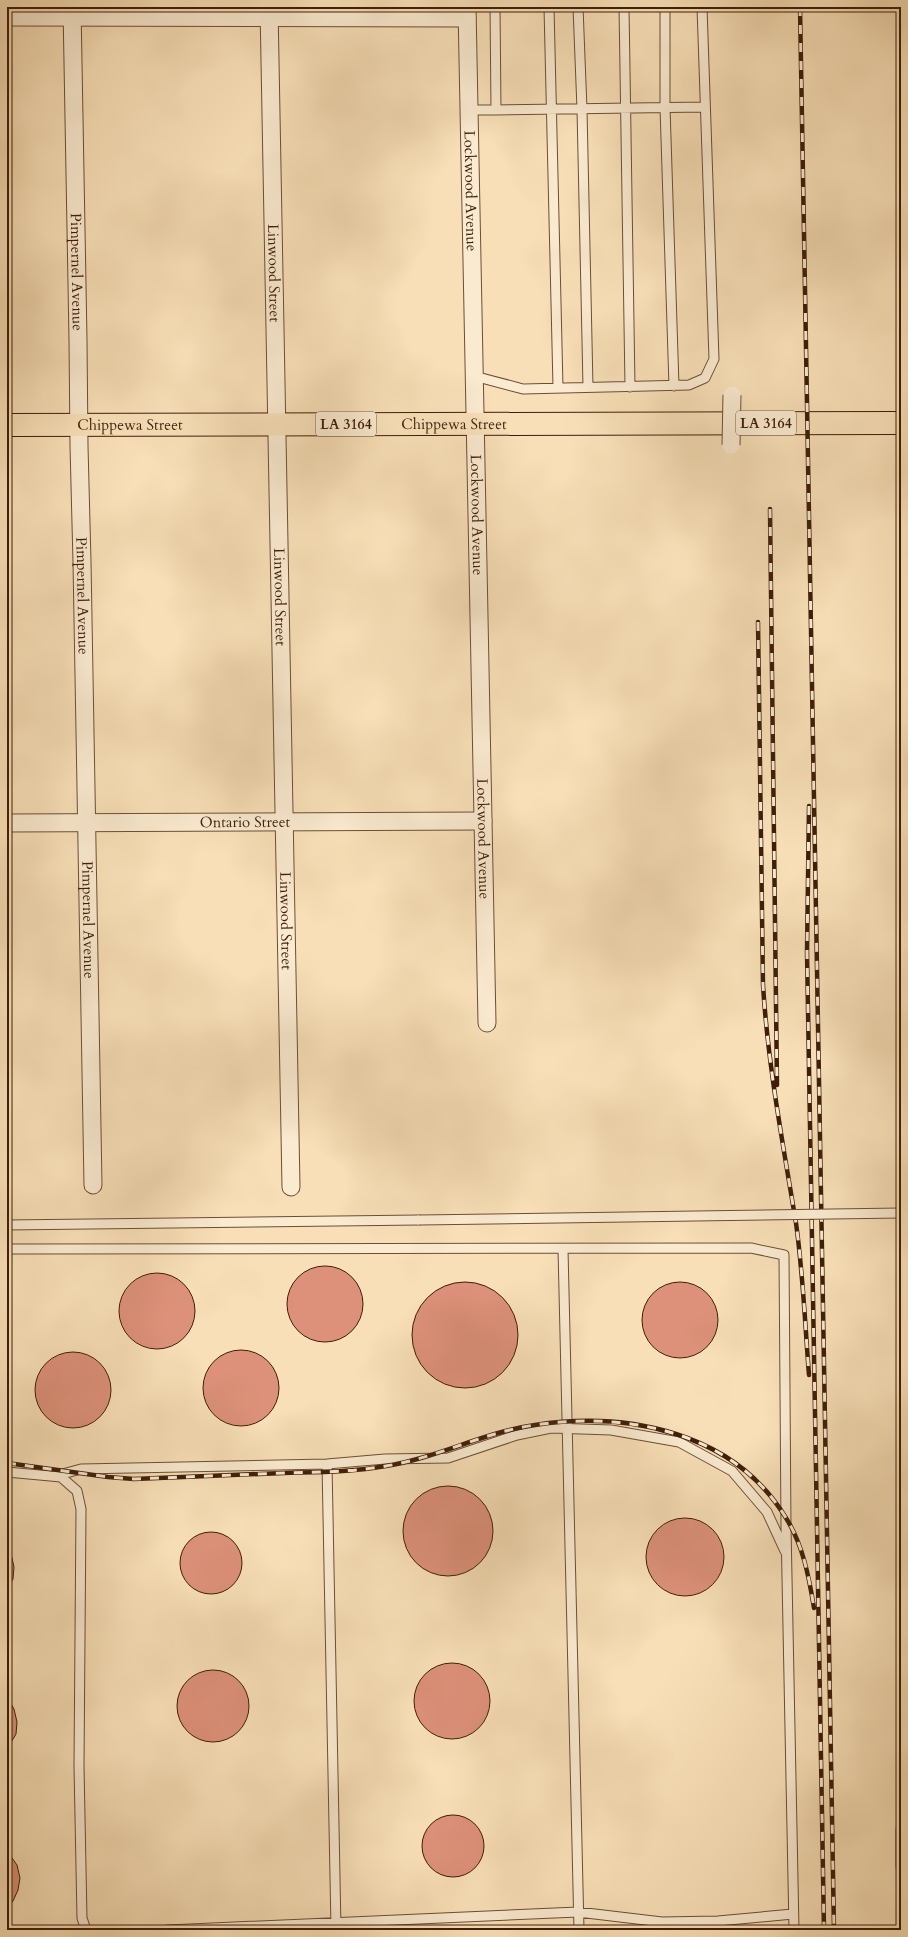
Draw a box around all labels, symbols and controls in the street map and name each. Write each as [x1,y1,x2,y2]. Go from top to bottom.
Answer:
street label: Lockwood Avenue [459,130,482,252]
street label: Pimpernel Avenue [66,213,88,331]
street label: Linwood Street [263,224,285,322]
road number: LA 3164 [736,411,796,435]
road number: LA 3164 [316,412,376,436]
street label: Chippewa Street [401,414,507,434]
street label: Chippewa Street [77,415,183,435]
street label: Lockwood Avenue [466,454,488,576]
street label: Pimpernel Avenue [71,537,94,655]
street label: Linwood Street [269,548,291,646]
street label: Lockwood Avenue [472,778,495,900]
street label: Ontario Street [200,812,291,832]
street label: Pimpernel Avenue [77,861,99,979]
street label: Linwood Street [275,872,297,970]

